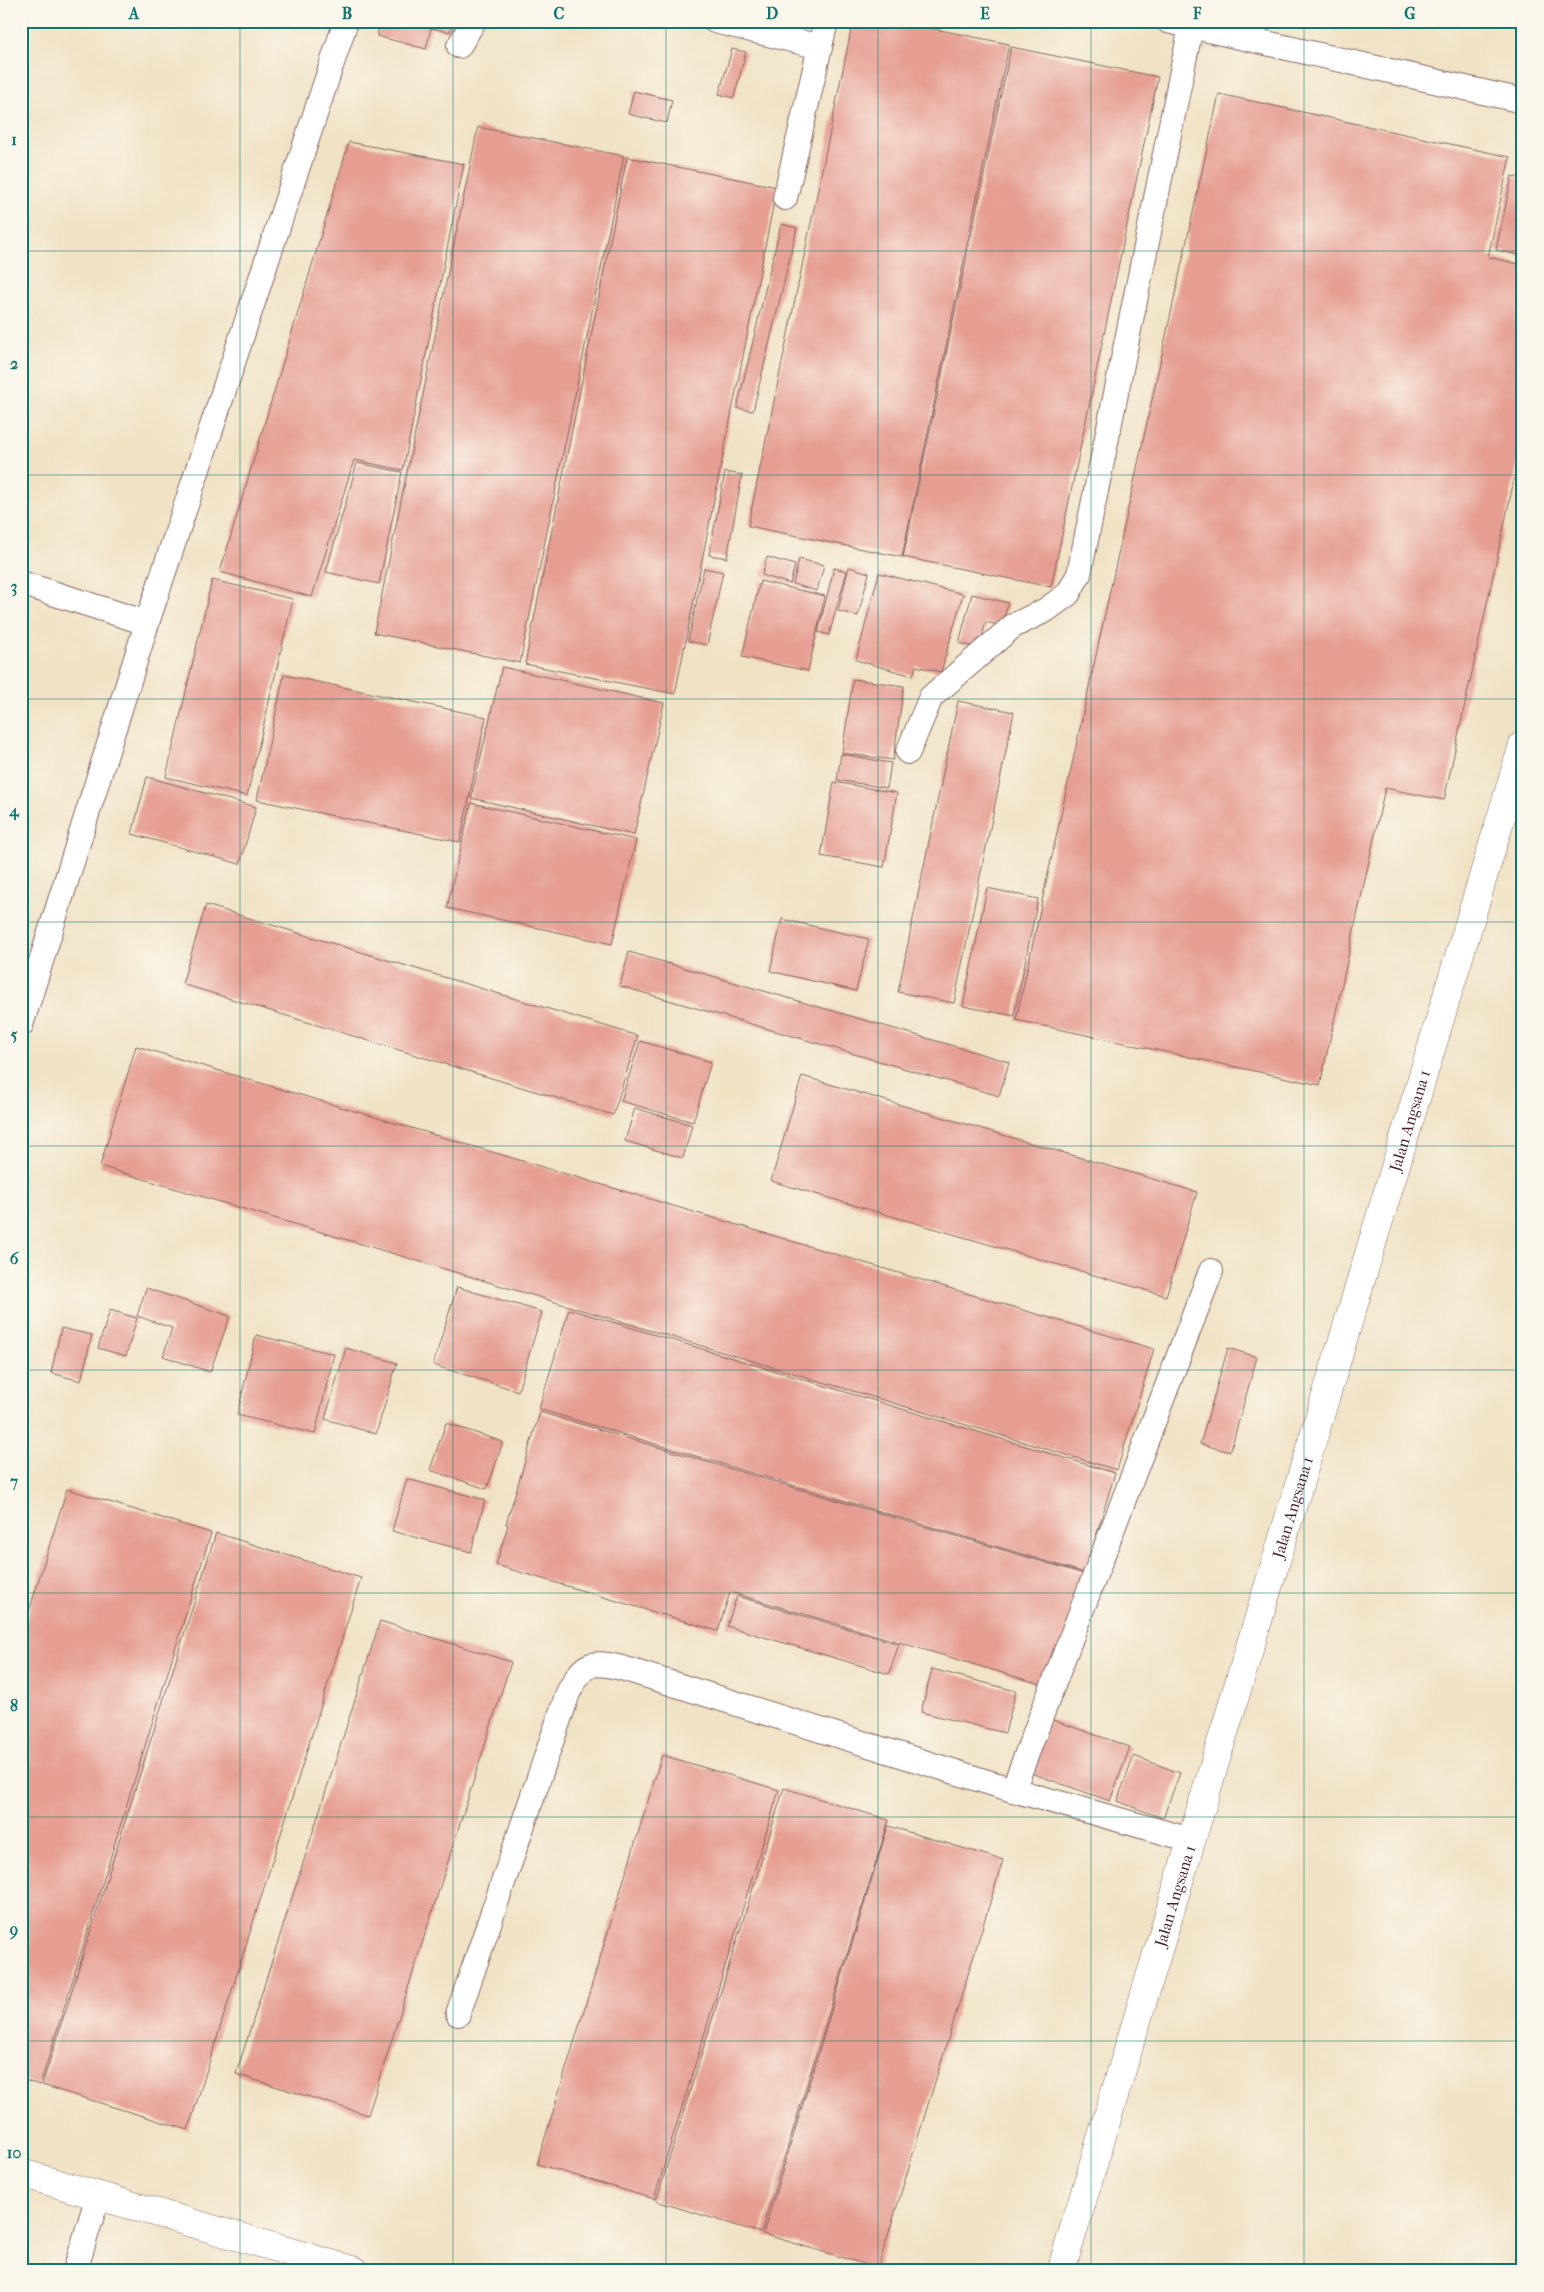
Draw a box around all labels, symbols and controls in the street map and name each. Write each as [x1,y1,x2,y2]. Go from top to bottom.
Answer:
text: A [128,4,140,23]
text: B [342,4,352,23]
text: C [554,4,565,23]
text: D [766,4,778,23]
text: E [980,4,990,23]
text: F [1192,4,1202,23]
text: G [1404,4,1416,23]
text: 1 [11,130,17,149]
text: 2 [10,354,18,373]
text: 3 [11,577,17,597]
text: 4 [8,801,20,821]
text: 5 [11,1025,18,1044]
street label: Jalan Angsana 1 [1384,1068,1434,1176]
text: 6 [10,1249,19,1268]
street label: Jalan Angsana 1 [1267,1454,1317,1562]
text: 7 [9,1472,18,1491]
text: 8 [10,1696,18,1715]
street label: Jalan Angsana 1 [1150,1843,1199,1951]
text: 9 [9,1920,18,1940]
text: 10 [7,2143,21,2162]

